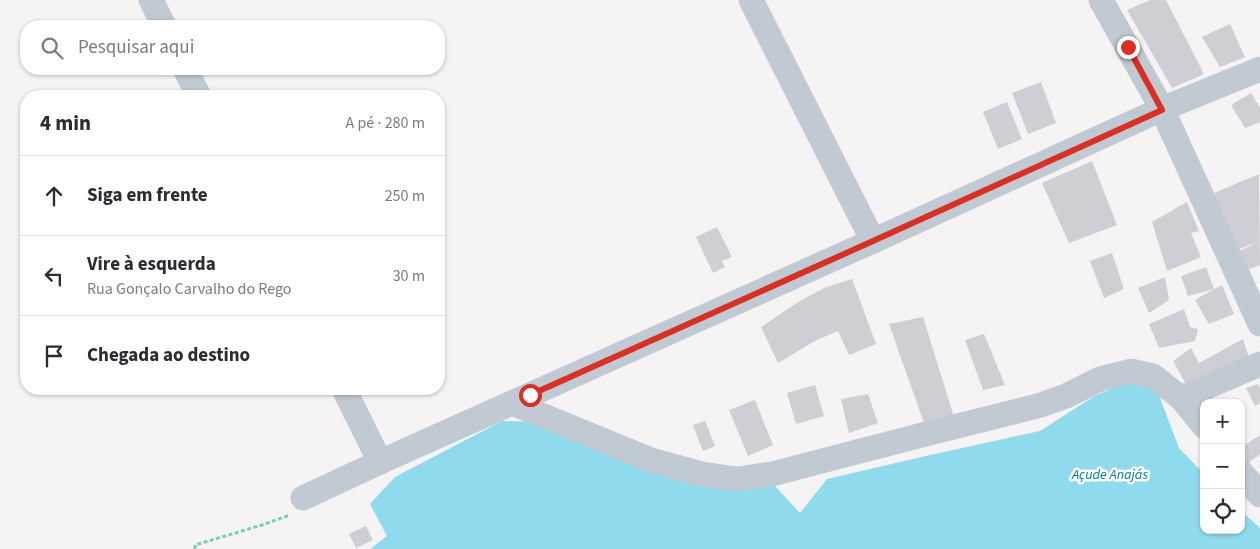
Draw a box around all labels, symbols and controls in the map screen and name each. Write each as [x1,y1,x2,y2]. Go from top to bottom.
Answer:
search box [20,20,445,75]
icon: search [38,34,66,62]
text: Pesquisar aqui [78,34,194,61]
route end [1117,36,1140,59]
text: 4 min [40,108,91,138]
text: A pé · 280 m [346,112,425,134]
icon: ahead [40,182,68,210]
text: Siga em frente [87,182,208,209]
text: 250 m [385,185,425,207]
text: Vire à esquerda [87,251,216,278]
icon: left [40,262,68,290]
text: 30 m [393,265,425,287]
text: Rua Gonçalo Carvalho do Rego [87,278,292,300]
icon: arrive [40,342,68,370]
text: Chegada ao destino [87,342,250,369]
route start [519,384,542,407]
map controls [1200,399,1245,534]
button: + [1200,399,1245,444]
button: − [1200,444,1245,489]
water label: Açude Anajás [1071,465,1148,485]
button: locate [1200,489,1245,534]

